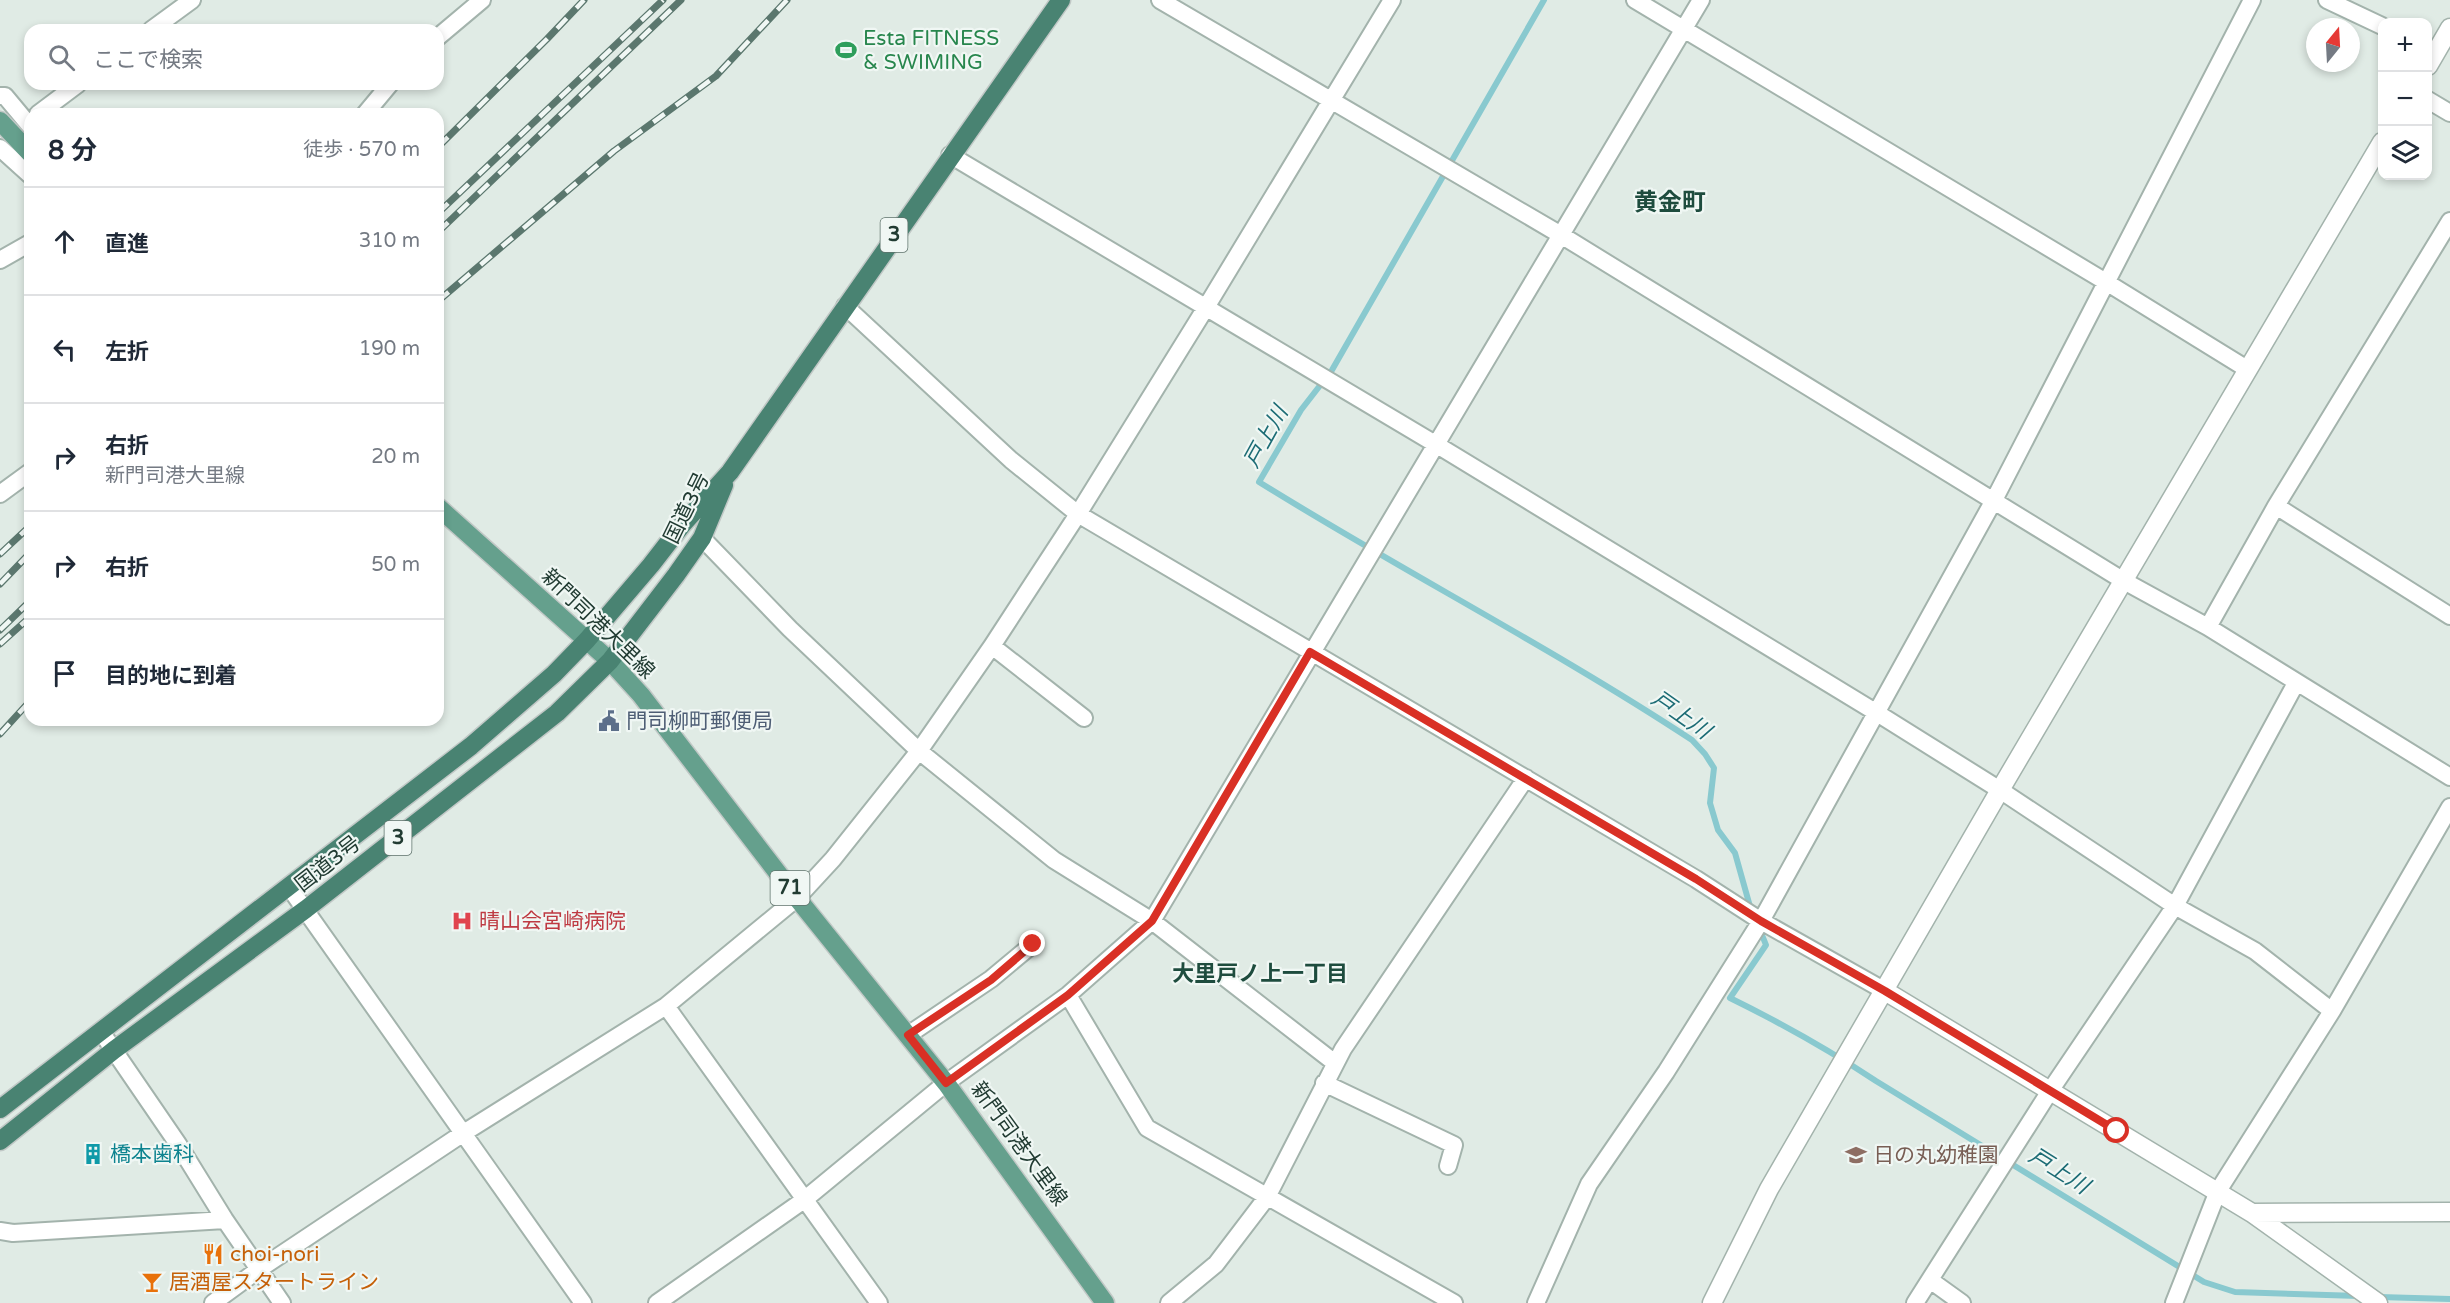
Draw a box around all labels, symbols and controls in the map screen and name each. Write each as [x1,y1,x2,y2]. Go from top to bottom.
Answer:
north arrow [2306,18,2360,72]
map controls [2378,18,2432,180]
button: + [2378,18,2432,72]
search box [24,24,444,90]
place label: Esta FITNESS & SWIMING [863,26,999,75]
sports icon: Esta FITNESS & SWIMING [834,38,858,62]
icon: search [45,41,78,74]
text: ここで検索 [93,47,203,73]
button: − [2378,72,2432,126]
button: layers [2378,126,2432,180]
text: 8 分 [48,135,97,166]
text: 徒歩 · 570 m [303,138,420,162]
district label: 黄金町 [1634,188,1706,217]
road number: 3 [880,218,908,252]
icon: ahead [48,225,81,258]
text: 310 m [359,229,420,253]
text: 直進 [105,231,149,257]
icon: left [48,333,81,366]
text: 190 m [359,337,420,361]
text: 左折 [105,339,149,365]
water label: 戸上川 [1239,400,1294,472]
text: 右折 [105,433,149,459]
icon: right [48,441,81,474]
text: 20 m [371,445,420,469]
text: 新門司港大里線 [105,464,245,488]
street label: 国道3号 [659,468,715,548]
icon: right [48,549,81,582]
text: 50 m [371,553,420,577]
text: 右折 [105,555,149,581]
street label: 新門司港大里線 [536,564,660,684]
icon: arrive [48,657,81,690]
text: 目的地に到着 [105,663,237,689]
water label: 戸上川 [1647,685,1717,746]
public building icon: 門司柳町郵便局 [597,709,621,733]
place label: 門司柳町郵便局 [626,709,773,734]
road number: 3 [384,821,412,855]
street label: 国道3号 [290,831,366,897]
road number: 71 [770,871,810,905]
hospital icon: 晴山会宮崎病院 [450,909,474,933]
place label: 晴山会宮崎病院 [479,909,626,934]
route end [1019,930,1045,956]
district label: 大里戸ノ上一丁目 [1172,961,1348,987]
street label: 新門司港大里線 [966,1077,1072,1211]
route start [2103,1117,2129,1143]
building icon: 橋本歯科 [81,1142,105,1166]
place label: 橋本歯科 [110,1142,194,1167]
water label: 戸上川 [2024,1142,2096,1201]
school or university icon: 日の丸幼稚園 [1844,1143,1868,1167]
place label: 日の丸幼稚園 [1873,1143,1999,1168]
restaurant icon: choi-nori [201,1242,225,1266]
place label: choi-nori [230,1242,319,1267]
bar icon: 居酒屋スタートライン [140,1270,164,1294]
place label: 居酒屋スタートライン [169,1270,379,1295]

